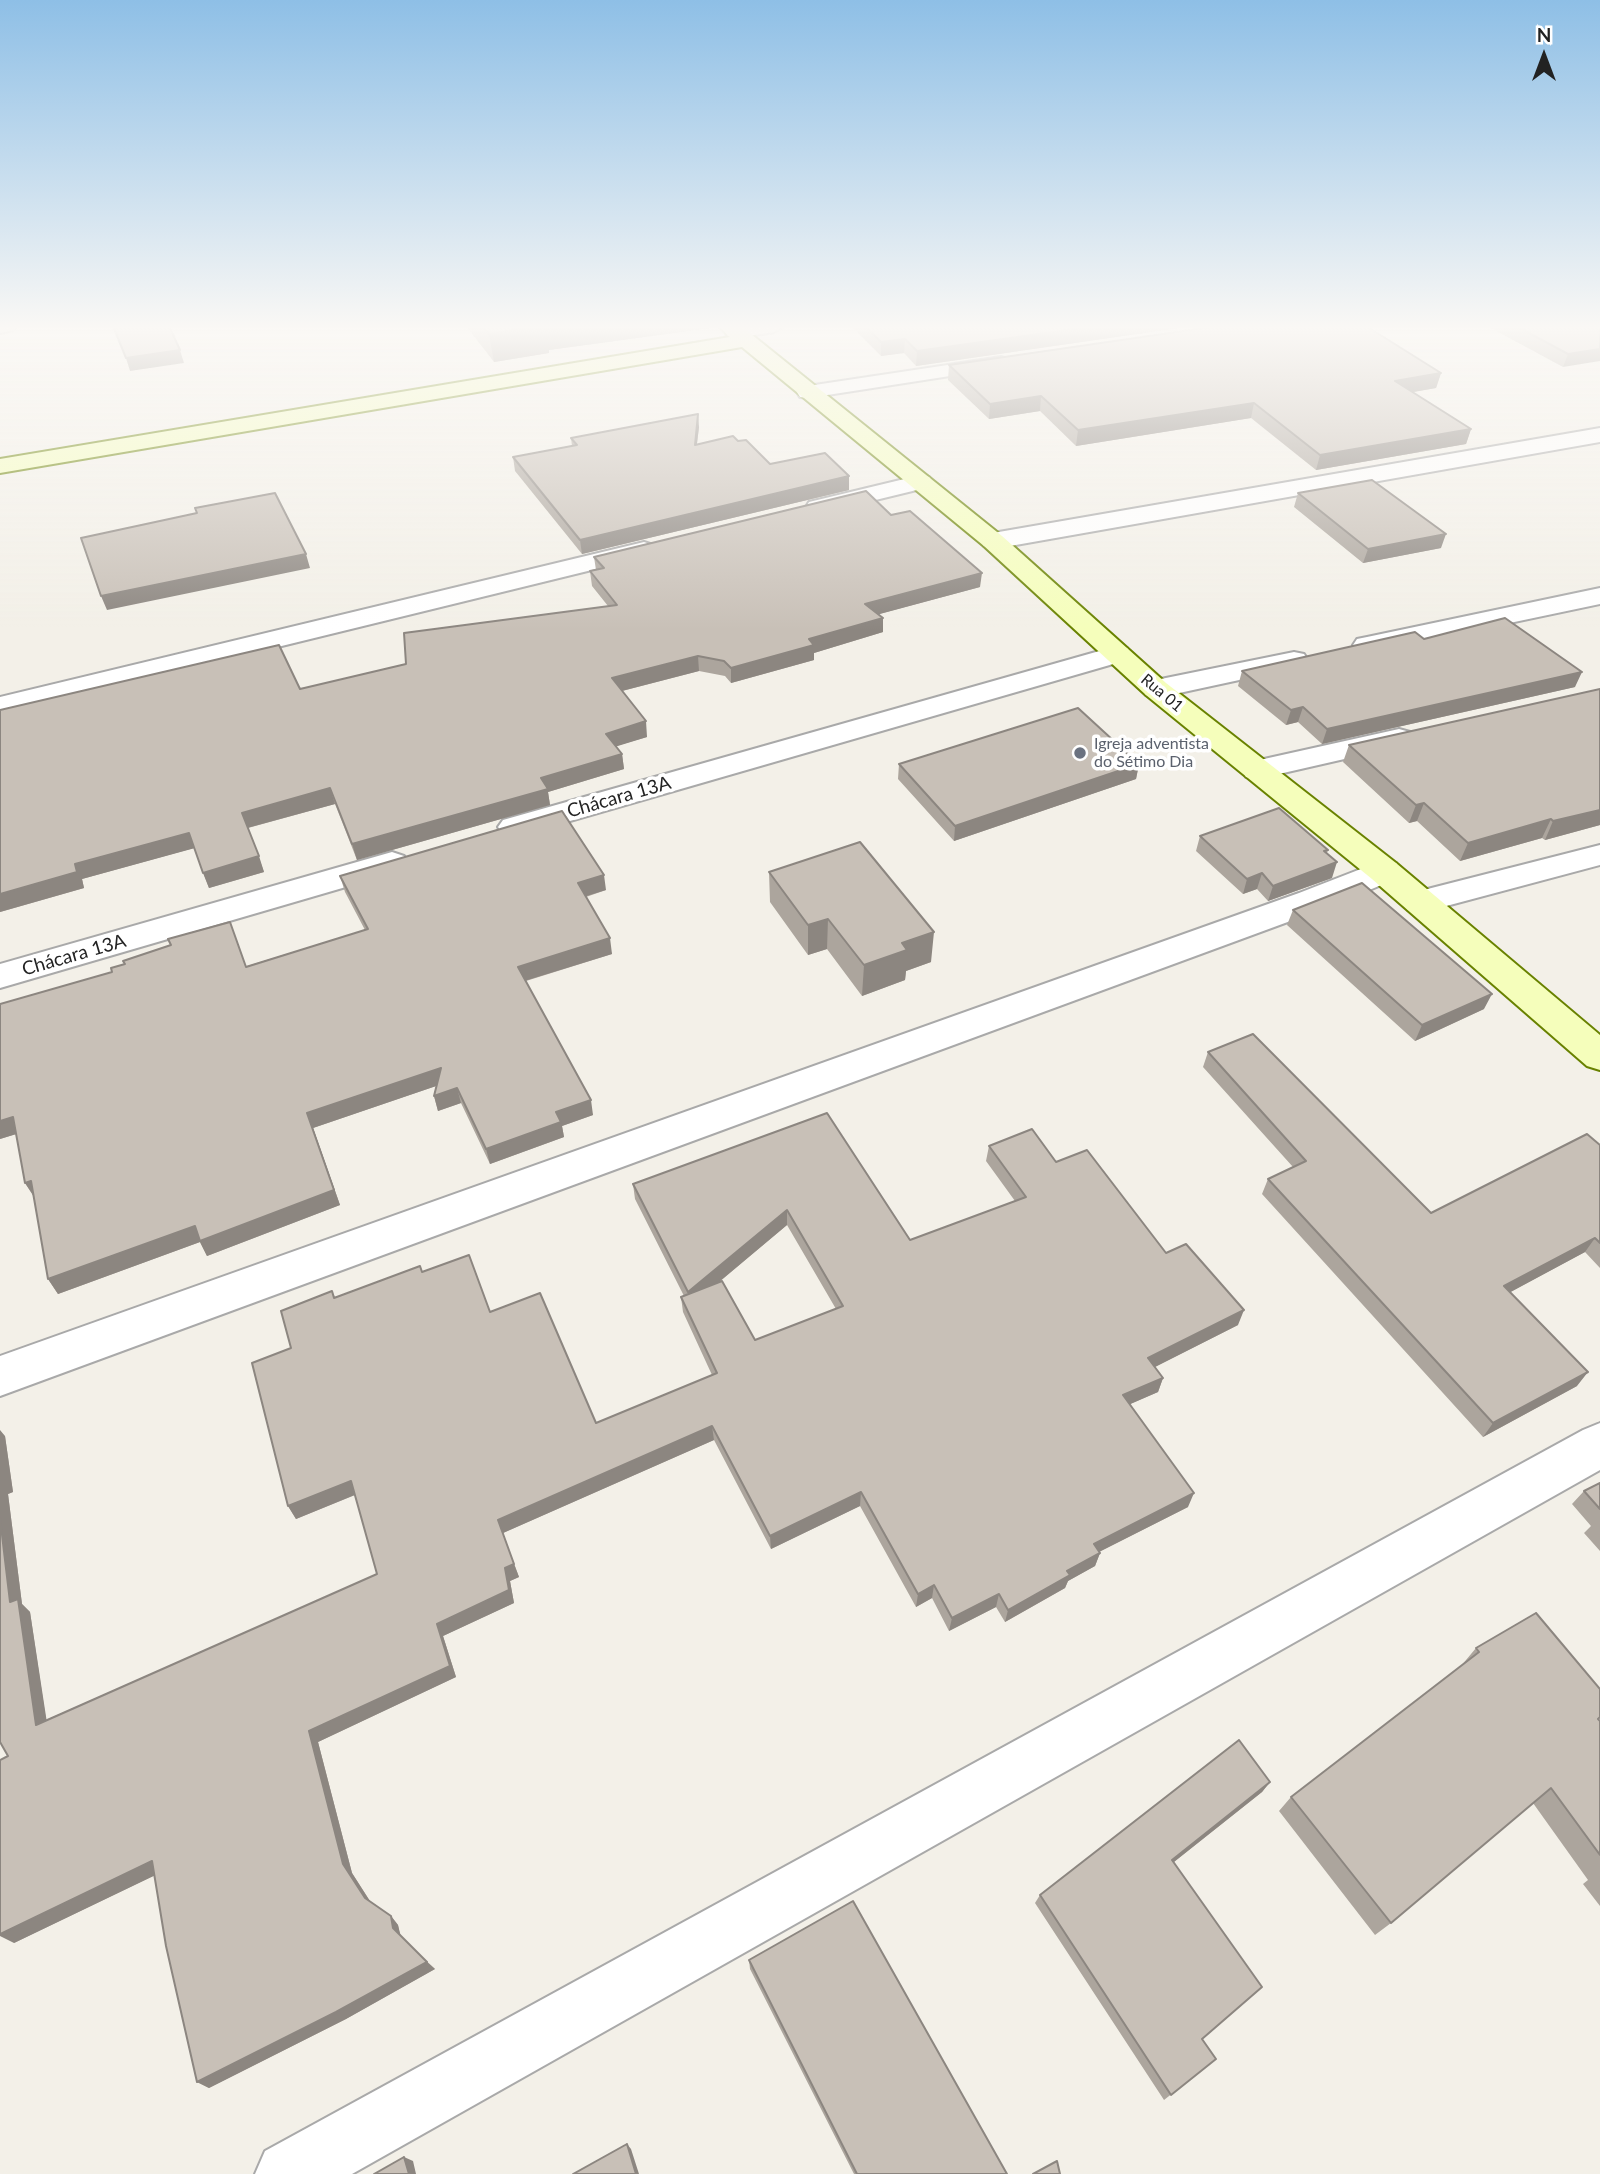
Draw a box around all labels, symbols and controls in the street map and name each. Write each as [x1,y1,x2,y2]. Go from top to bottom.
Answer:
north arrow [1509,21,1579,91]
text: N [1537,23,1551,46]
street label: Rua 01 [1137,670,1187,716]
place label: Igreja adventista do Sétimo Dia [1094,734,1209,772]
marker: Igreja adventista do Sétimo Dia [1072,745,1088,761]
street label: Chácara 13A [564,771,674,823]
street label: Chácara 13A [19,929,129,981]

